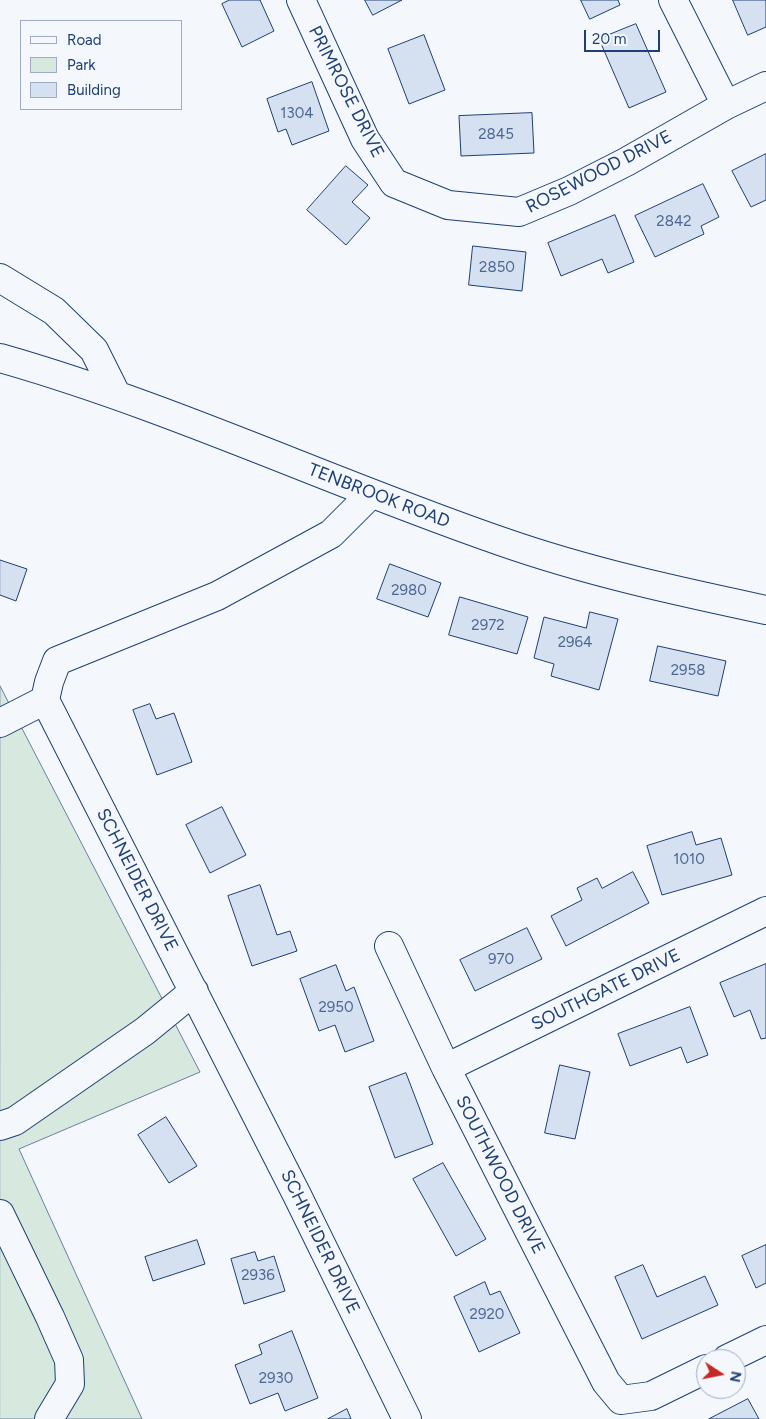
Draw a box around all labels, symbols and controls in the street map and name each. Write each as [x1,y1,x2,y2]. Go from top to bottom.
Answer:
legend [20,20,182,110]
scale bar [586,20,662,52]
street label: PRIMROSE DRIVE [303,23,389,161]
text: 20 m [592,30,626,48]
text: Road [67,31,102,49]
text: Park [67,56,96,74]
text: Building [67,81,121,99]
house number: 1304 [280,105,314,123]
house number: 2845 [478,126,514,144]
street label: ROSEWOOD DRIVE [523,126,675,218]
house number: 2842 [656,213,692,231]
house number: 2850 [479,259,515,277]
street label: TENBROOK ROAD [305,459,453,533]
house number: 2980 [391,582,427,600]
house number: 2972 [471,617,505,635]
house number: 2964 [558,634,592,652]
house number: 2958 [671,662,705,680]
street label: SCHNEIDER DRIVE [92,805,182,955]
house number: 1010 [673,851,705,869]
street label: SOUTHGATE DRIVE [528,945,684,1035]
house number: 970 [488,951,514,969]
house number: 2950 [318,999,354,1017]
street label: SOUTHWOOD DRIVE [451,1092,549,1258]
street label: SCHNEIDER DRIVE [276,1167,364,1317]
house number: 2936 [241,1267,275,1285]
house number: 2920 [470,1306,504,1324]
north arrow [696,1349,746,1399]
house number: 2930 [259,1370,293,1388]
text: N [726,1370,745,1384]

